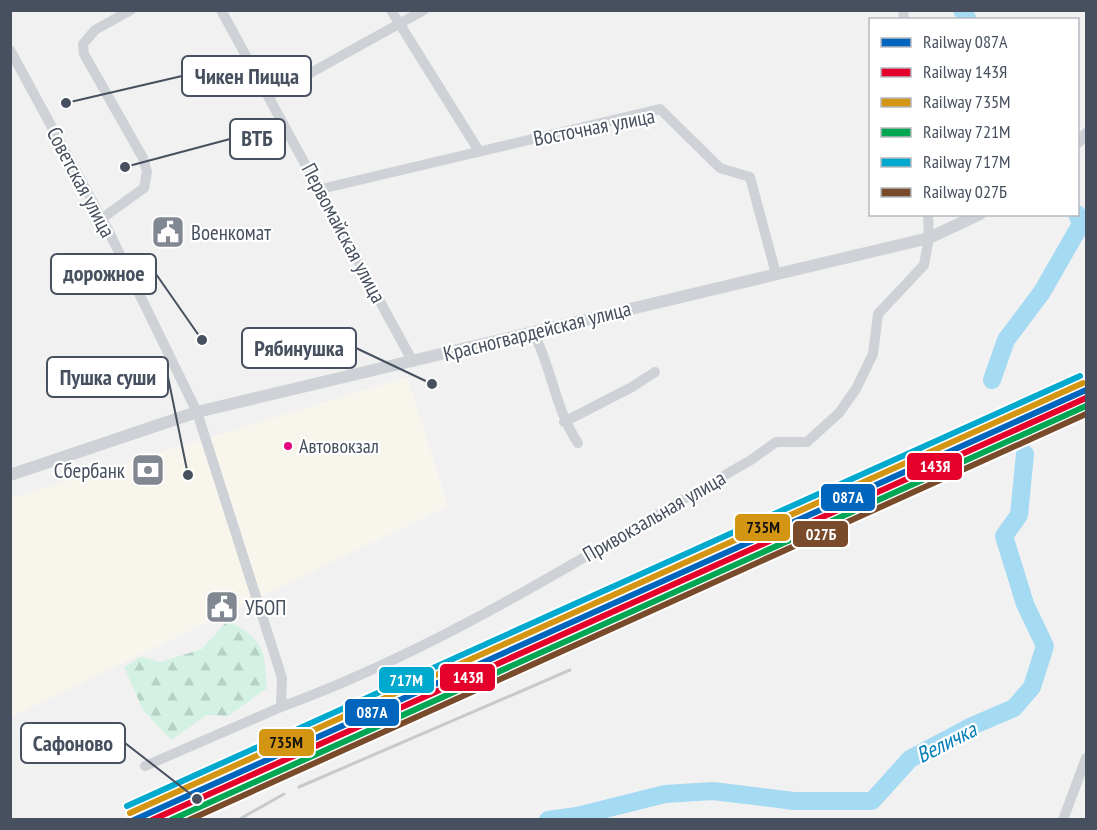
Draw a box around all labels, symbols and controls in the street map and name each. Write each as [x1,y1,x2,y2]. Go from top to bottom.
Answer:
legend [869,18,1079,216]
text: Railway 087А [923,30,1008,53]
callout: Чикен Пицца [182,56,311,96]
text: Railway 143Я [923,60,1007,83]
text: Чикен Пицца [195,62,299,90]
text: Railway 735М [923,90,1011,113]
street label: Восточная улица [531,102,657,152]
callout: ВТБ [230,119,285,159]
text: Railway 721М [923,120,1011,143]
street label: Советская улица [41,122,121,242]
text: ВТБ [241,124,273,152]
text: Railway 717М [923,150,1011,173]
street label: Первомайская улица [296,158,392,308]
text: Railway 027Б [923,180,1007,203]
public building icon: Военкомат [150,214,186,250]
place label: Военкомат [191,219,271,246]
callout: дорожное [51,254,156,294]
text: дорожное [62,259,145,287]
street label: Красногвардейская улица [440,295,634,367]
callout: Рябинушка [242,328,356,368]
text: Рябинушка [254,334,344,362]
callout: Пушка суши [47,357,168,397]
text: Пушка суши [60,363,156,391]
place label: Автовокзал [299,433,379,459]
marker: Автовокзал [282,440,294,452]
bank icon: Сбербанк [130,452,166,488]
line badge: 143Я [906,452,963,481]
text: 143Я [920,456,951,476]
place label: Сбербанк [54,457,125,484]
street label: Привокзальная улица [578,464,730,568]
line badge: 087А [820,483,876,512]
text: 087А [833,487,864,507]
line badge: 735М [734,513,791,542]
text: 735М [746,517,780,537]
line badge: 027Б [792,520,849,548]
text: 027Б [806,524,837,544]
public building icon: УБОП [204,589,240,625]
place label: УБОП [245,594,286,621]
line badge: 143Я [439,663,496,692]
line badge: 717М [378,666,435,694]
text: 143Я [453,667,484,687]
text: 717М [389,670,423,690]
line badge: 087А [344,698,400,727]
text: 087А [357,702,388,722]
water label: Величка [911,715,982,769]
callout: Сафоново [21,723,125,763]
line badge: 735М [258,728,315,757]
text: Сафоново [33,729,113,757]
text: 735М [269,732,303,752]

